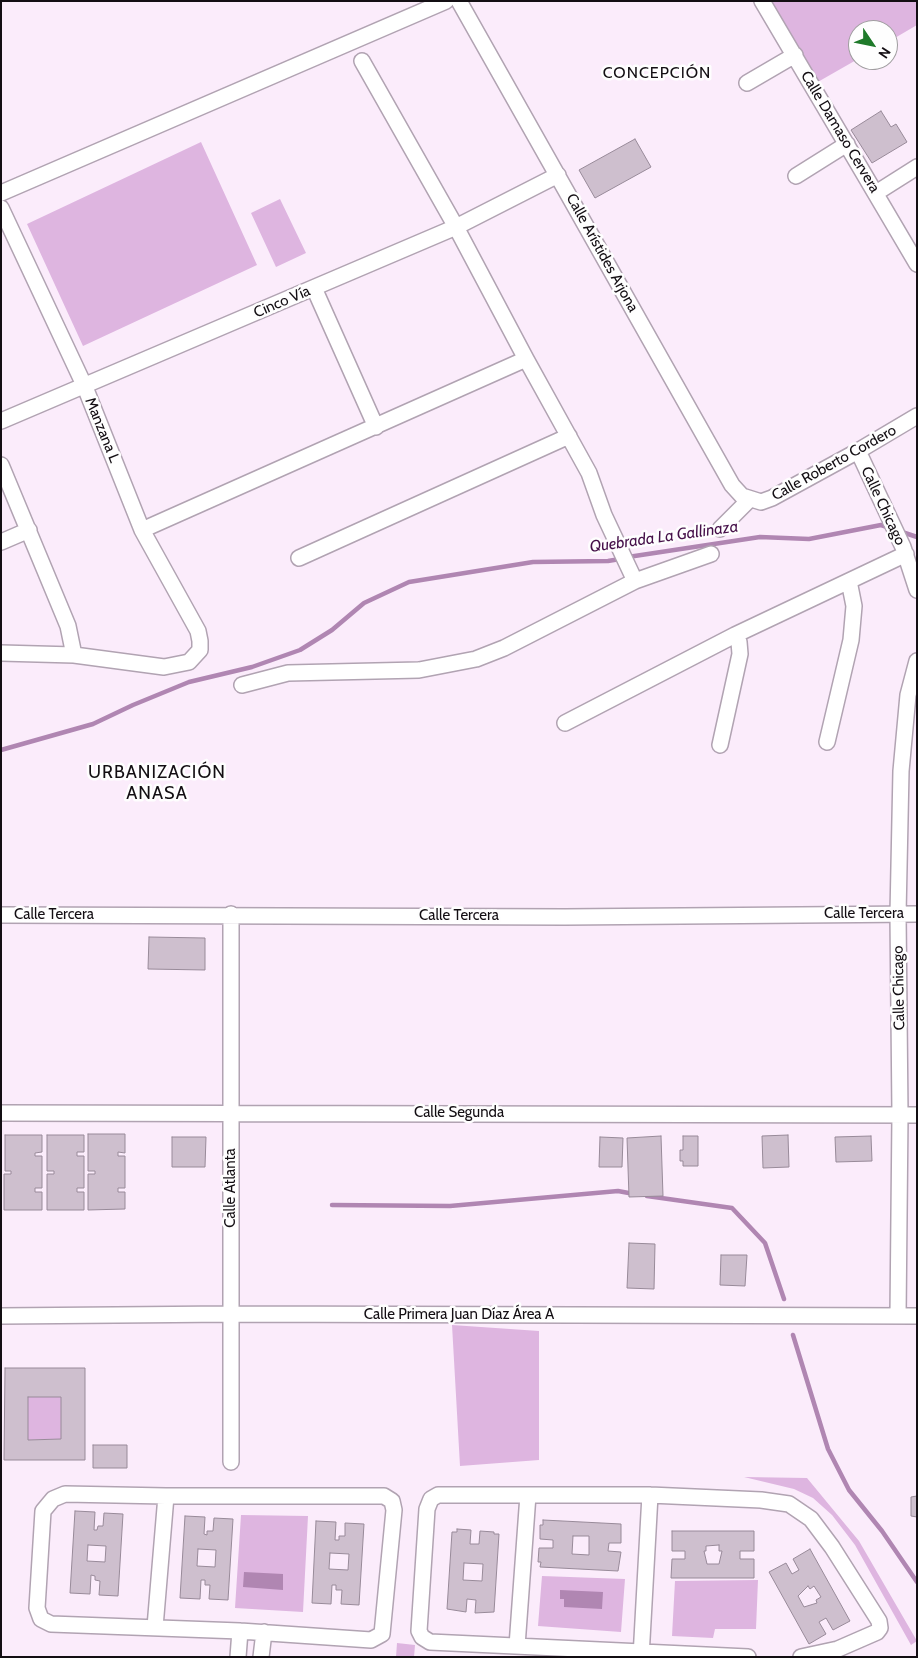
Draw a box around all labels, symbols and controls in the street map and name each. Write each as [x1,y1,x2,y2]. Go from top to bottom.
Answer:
north arrow [848,20,898,70]
text: N [874,44,895,62]
district label: CONCEPCIÓN [601,63,713,83]
street label: Calle Damaso Cervera [797,68,883,196]
street label: Calle Arístides Arjona [562,191,642,315]
street label: Cinco Vía [251,282,313,322]
street label: Manzana L [81,395,123,465]
street label: Calle Roberto Cordero [769,421,899,505]
street label: Calle Chicago [857,464,909,548]
water label: Quebrada La Gallinaza [589,517,739,557]
district label: URBANIZACIÓN ANASA [87,762,227,804]
street label: Calle Tercera [824,905,904,923]
street label: Calle Tercera [14,906,94,924]
street label: Calle Tercera [419,907,499,925]
street label: Calle Chicago [889,945,909,1031]
street label: Calle Segunda [414,1104,504,1122]
street label: Calle Atlanta [222,1148,240,1228]
street label: Calle Primera Juan Díaz Área A [364,1306,554,1324]

